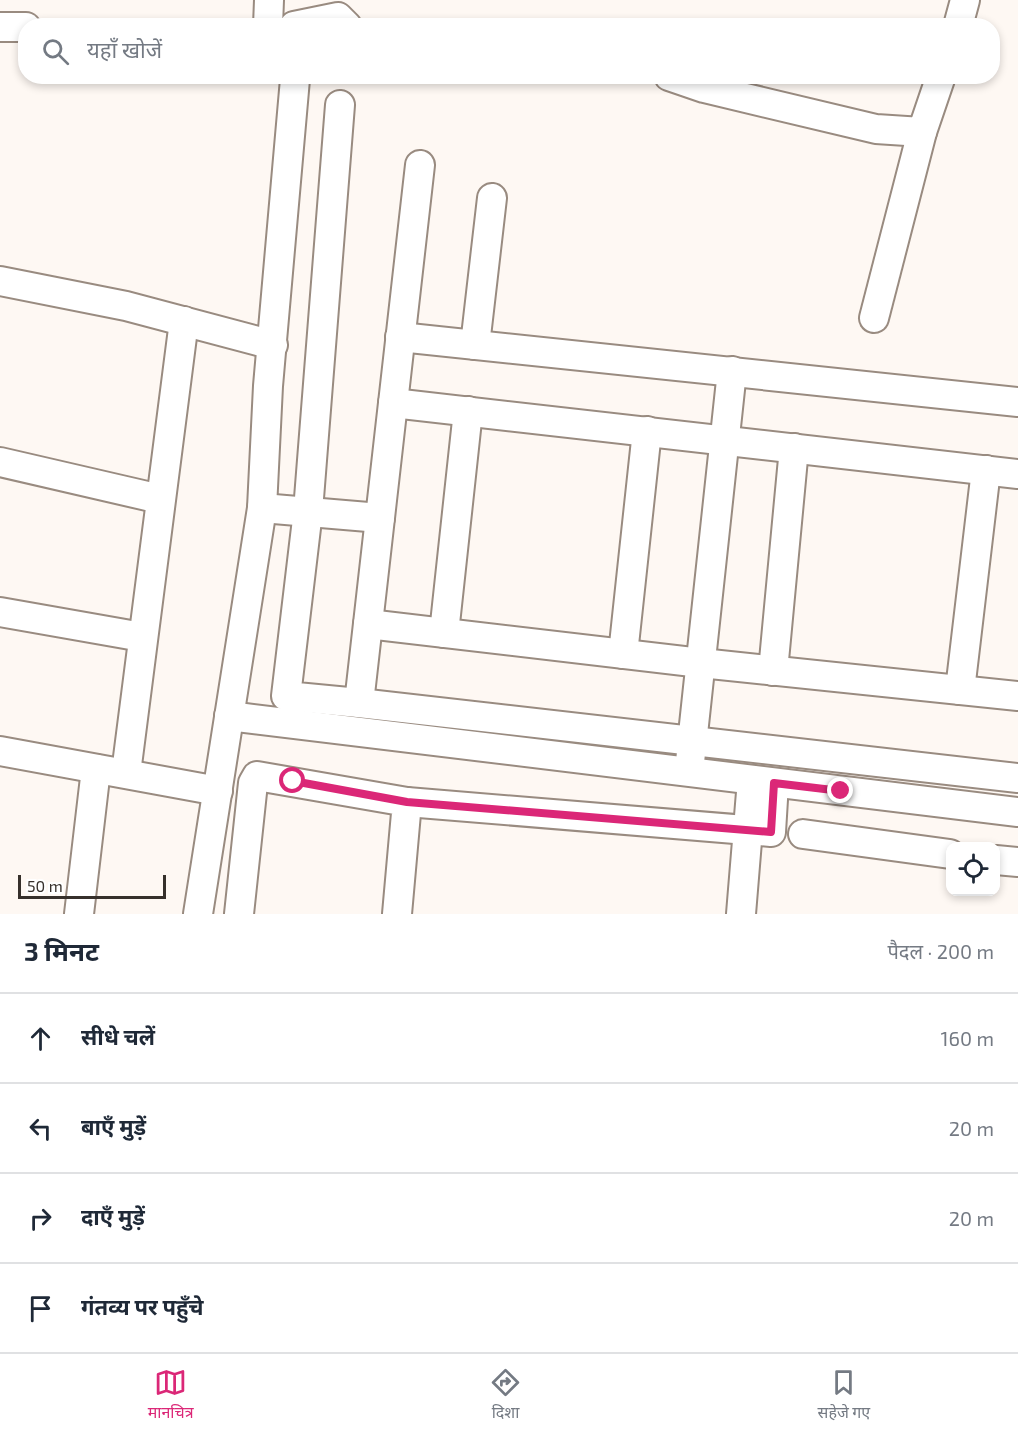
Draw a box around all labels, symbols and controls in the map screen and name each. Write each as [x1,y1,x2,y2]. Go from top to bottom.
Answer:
search box [18,18,1000,84]
icon: search [39,35,72,68]
text: यहाँ खोजें [87,36,162,62]
route start [279,767,305,793]
route end [827,777,853,803]
map controls [946,842,1000,896]
button: locate [946,842,1000,896]
scale bar [18,872,166,900]
text: 50 m [27,876,63,895]
text: 3 मिनट [24,935,99,966]
text: पैदल · 200 m [887,939,994,963]
icon: ahead [24,1022,57,1055]
text: सीधे चलें [81,1023,155,1049]
text: 160 m [941,1026,994,1050]
icon: left [24,1112,57,1145]
text: बाएँ मुड़ें [81,1113,146,1139]
text: 20 m [949,1116,994,1140]
icon: right [24,1202,57,1235]
text: दाएँ मुड़ें [81,1203,145,1229]
text: 20 m [949,1206,994,1230]
icon: arrive [24,1292,57,1325]
text: गंतव्य पर पहुँचे [81,1293,204,1319]
tab: मानचित्र [148,1366,194,1425]
tab: दिशा [489,1366,522,1425]
tab: सहेजे गए [818,1366,870,1425]

